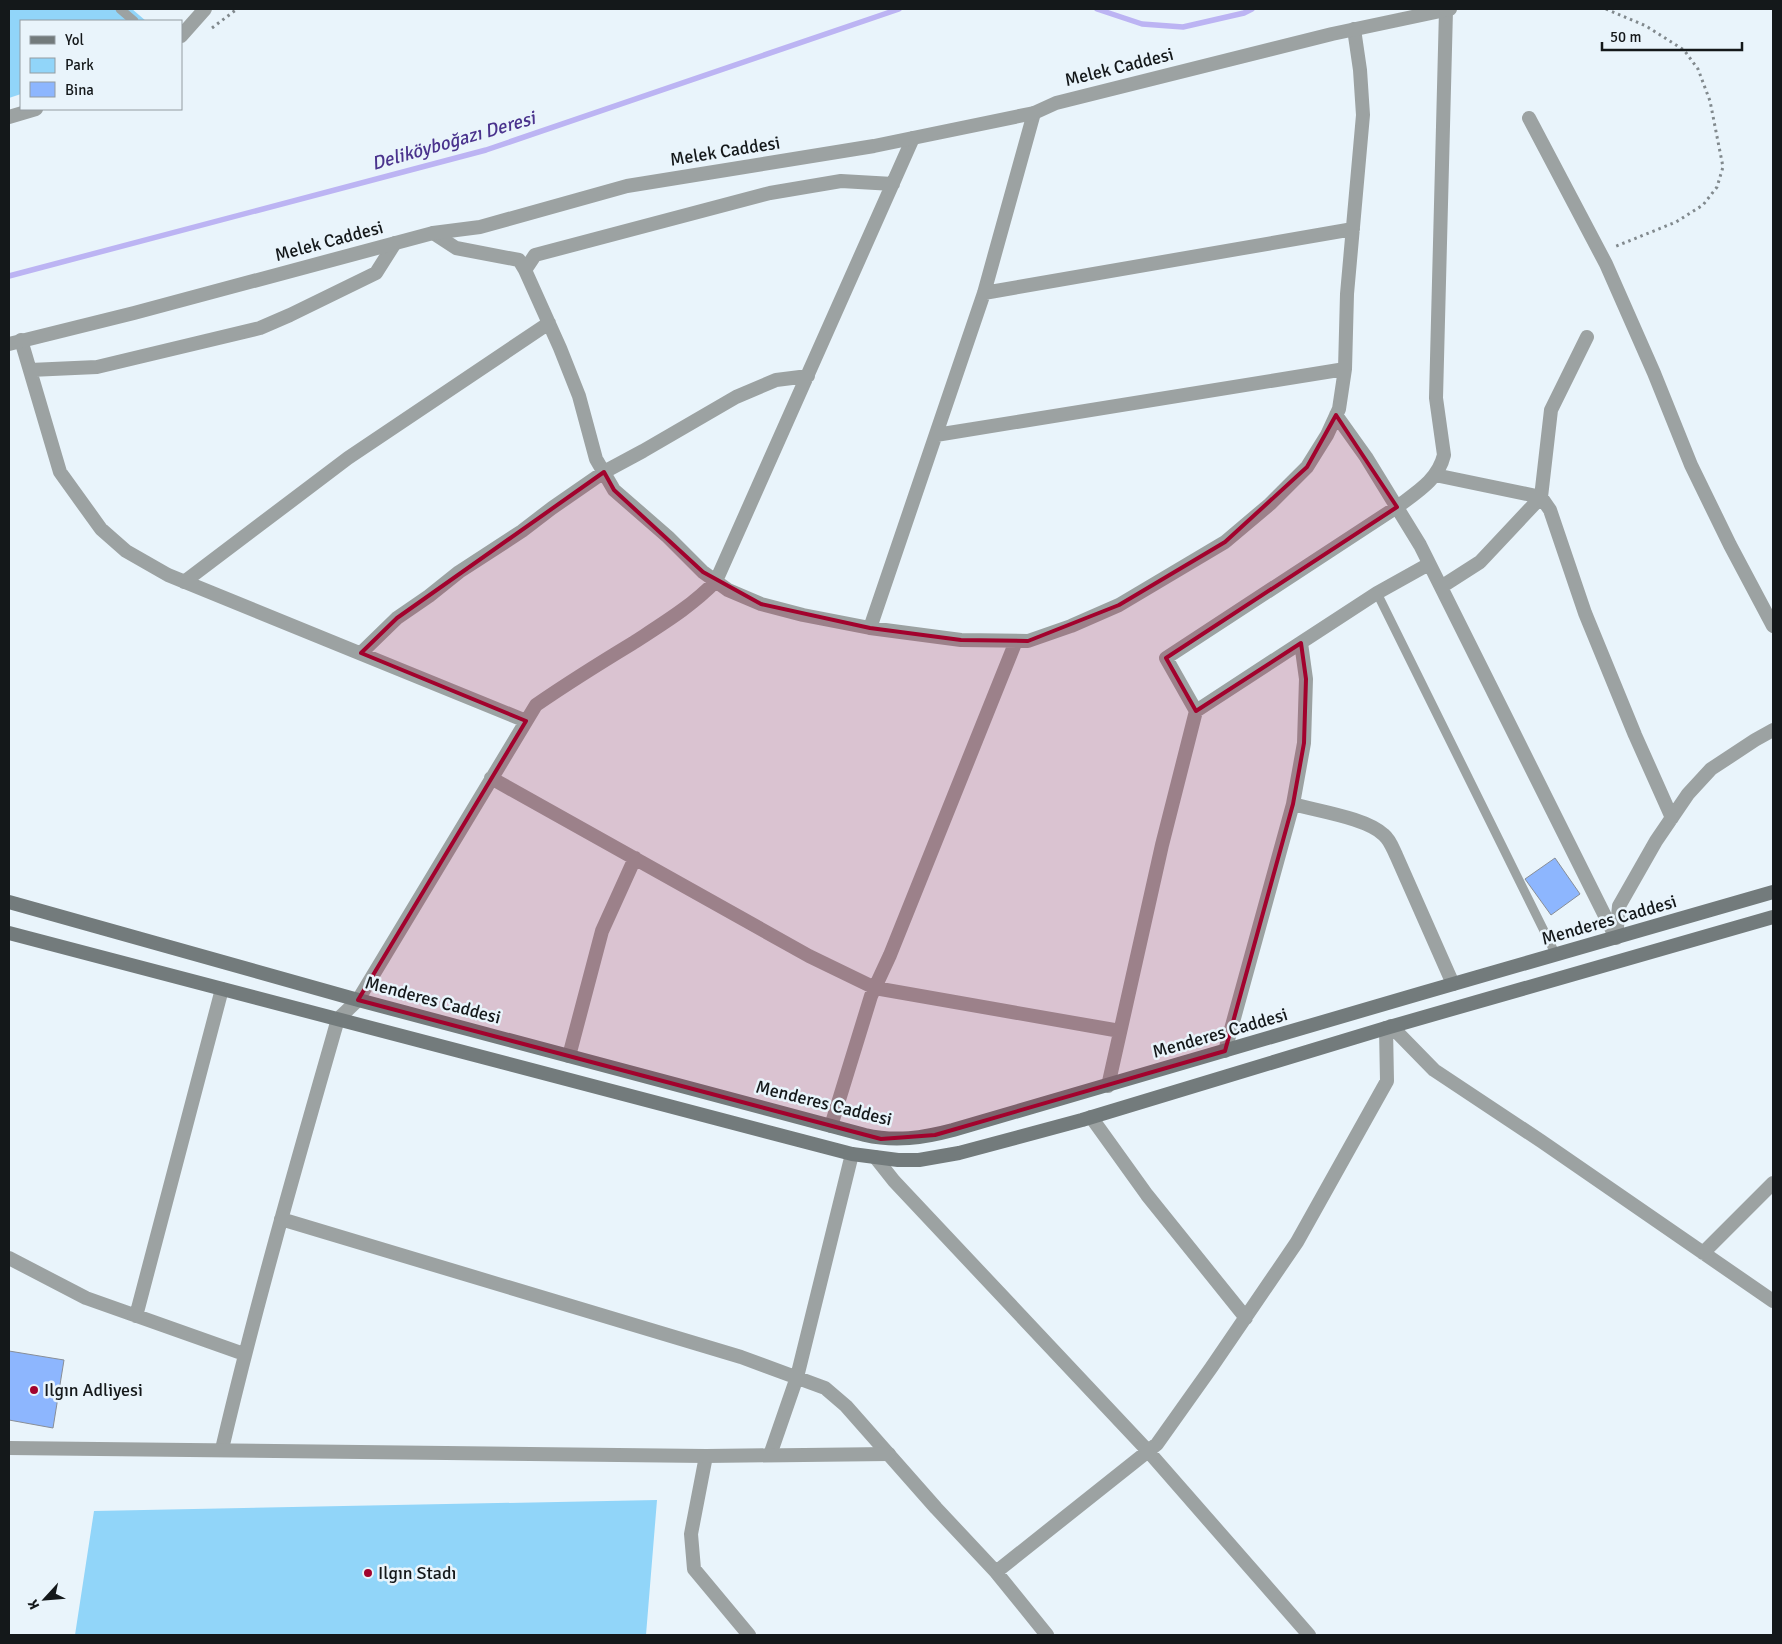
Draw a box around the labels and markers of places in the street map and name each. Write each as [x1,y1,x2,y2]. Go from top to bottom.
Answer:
place label: Ilgın Adliyesi [44,1379,143,1401]
marker: Ilgın Adliyesi [28,1384,40,1396]
place label: Ilgın Stadı [378,1562,456,1584]
marker: Ilgın Stadı [362,1567,374,1579]

